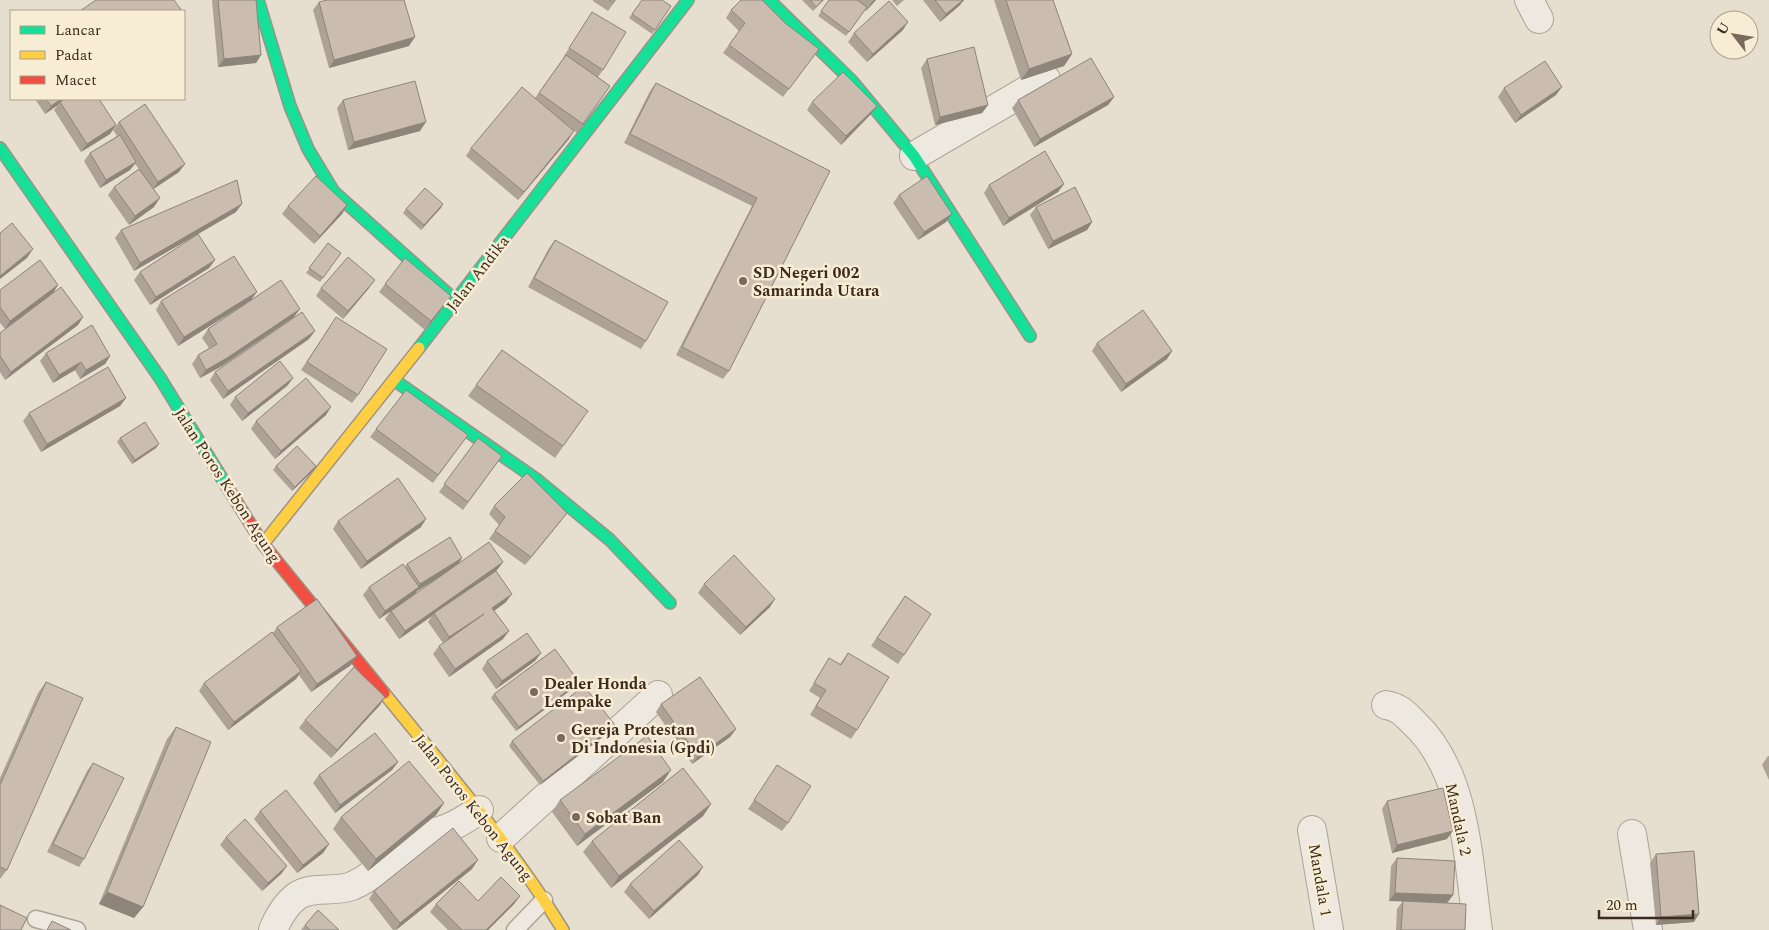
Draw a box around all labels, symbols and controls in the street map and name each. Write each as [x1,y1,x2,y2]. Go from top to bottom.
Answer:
legend [10,10,185,100]
north arrow [1709,10,1759,60]
text: U [1711,18,1735,39]
text: Lancar [55,19,101,42]
text: Padat [55,44,93,67]
text: Macet [55,69,96,92]
street label: Jalan Andika [440,230,515,317]
place label: SD Negeri 002 Samarinda Utara [753,261,880,303]
marker: SD Negeri 002 Samarinda Utara [737,275,749,287]
street label: Jalan Poros Kebon Agung [168,403,287,568]
place label: Dealer Honda Lempake [544,672,647,714]
marker: Dealer Honda Lempake [528,686,540,698]
place label: Gereja Protestan Di Indonesia (Gpdi) [571,718,715,760]
street label: Jalan Poros Kebon Agung [408,729,538,886]
marker: Gereja Protestan Di Indonesia (Gpdi) [555,732,567,744]
street label: Mandala 2 [1439,781,1477,858]
place label: Sobat Ban [586,806,662,830]
marker: Sobat Ban [570,811,582,823]
street label: Mandala 1 [1302,842,1338,919]
scale bar [1599,888,1693,920]
text: 20 m [1606,894,1638,917]

